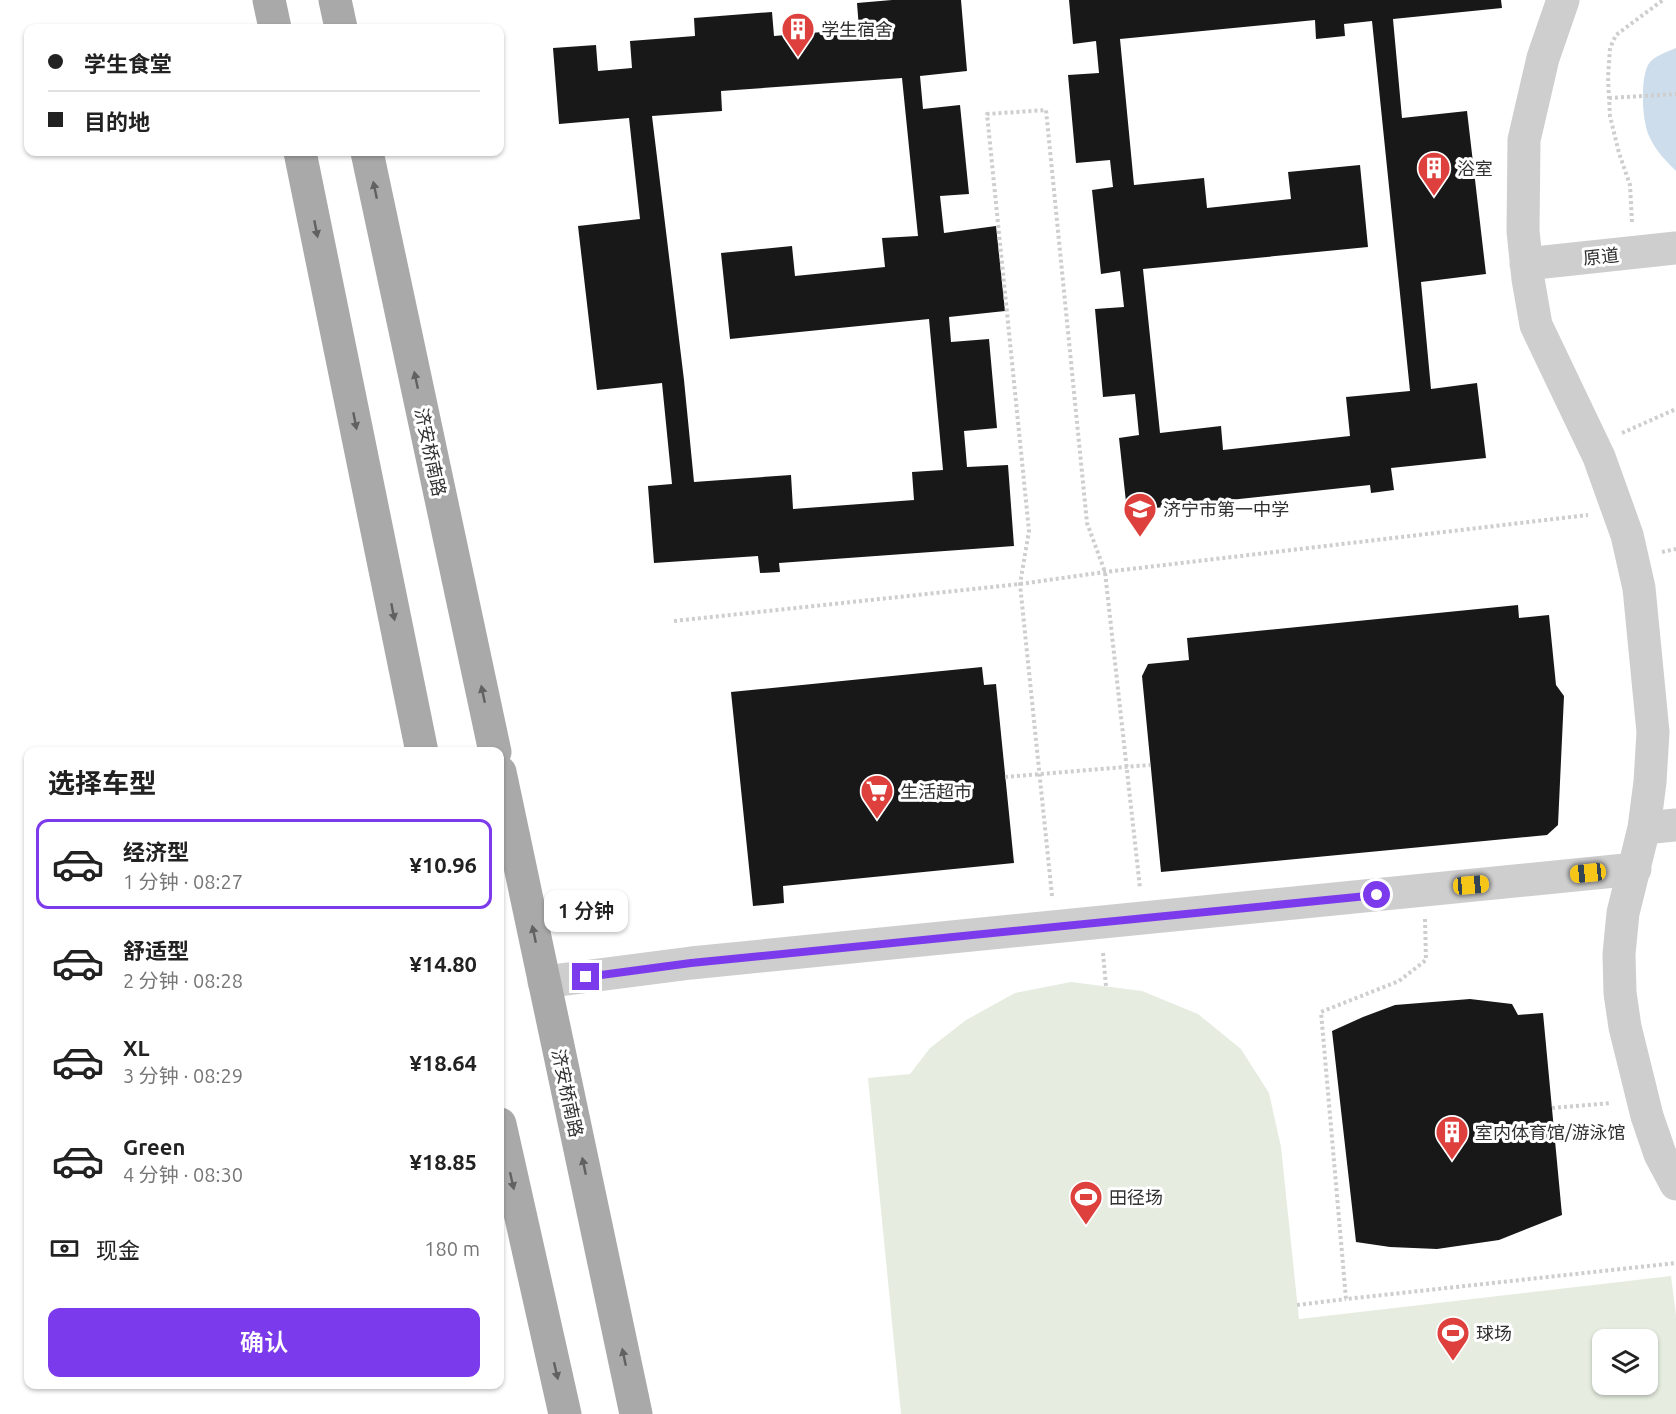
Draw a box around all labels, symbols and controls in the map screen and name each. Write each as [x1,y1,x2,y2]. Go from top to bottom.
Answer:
building icon: 学生宿舍 [780,11,816,58]
place label: 学生宿舍 [821,19,893,39]
text: 学生食堂 [84,51,172,76]
text: 目的地 [84,109,150,134]
building icon: 浴室 [1416,150,1452,197]
place label: 浴室 [1457,158,1493,178]
one-way arrow [370,180,379,199]
one-way arrow [312,220,321,239]
street label: 原道 [1582,244,1620,268]
one-way arrow [411,371,420,390]
street label: 济安桥南路 [412,406,450,498]
one-way arrow [350,411,360,430]
school or university icon: 济宁市第一中学 [1122,491,1158,538]
place label: 济宁市第一中学 [1163,499,1289,519]
one-way arrow [389,602,398,621]
one-way arrow [478,685,487,704]
text: 选择车型 [48,768,156,798]
supermarket icon: 生活超市 [859,773,895,820]
place label: 生活超市 [900,781,972,801]
icon: car [51,837,105,891]
text: 经济型 [123,839,189,864]
text: ¥10.96 [410,852,477,877]
car [1569,862,1607,884]
text: 1 分钟 · 08:27 [123,870,243,893]
car [1452,874,1490,896]
route start [1363,881,1390,908]
callout: 1 分钟 [544,890,628,932]
text: 1 分钟 [558,899,614,922]
one-way arrow [529,925,538,944]
icon: car [51,936,105,990]
text: 舒适型 [123,938,189,963]
text: ¥14.80 [410,951,477,976]
route end [572,963,599,990]
text: 2 分钟 · 08:28 [123,969,243,992]
icon: car [51,1035,105,1089]
text: XL [123,1035,150,1060]
street label: 济安桥南路 [549,1047,587,1139]
text: ¥18.64 [410,1050,477,1075]
text: 3 分钟 · 08:29 [123,1064,243,1087]
building icon: 室内体育馆/游泳馆 [1434,1114,1470,1161]
place label: 室内体育馆/游泳馆 [1475,1122,1626,1142]
icon: car [51,1134,105,1188]
text: Green [123,1134,185,1159]
text: ¥18.85 [410,1149,477,1174]
one-way arrow [579,1156,588,1175]
text: 4 分钟 · 08:30 [123,1163,243,1186]
one-way arrow [508,1171,518,1190]
sports icon: 田径场 [1068,1179,1104,1226]
place label: 田径场 [1109,1187,1163,1207]
icon: cash [48,1232,81,1265]
text: 现金 [96,1237,140,1262]
text: 180 m [424,1237,480,1260]
button: 确认 [48,1308,480,1377]
sports icon: 球场 [1435,1315,1471,1362]
place label: 球场 [1476,1323,1512,1343]
map controls [1592,1329,1658,1395]
button: layers [1592,1329,1658,1395]
one-way arrow [619,1347,628,1366]
one-way arrow [551,1362,561,1380]

